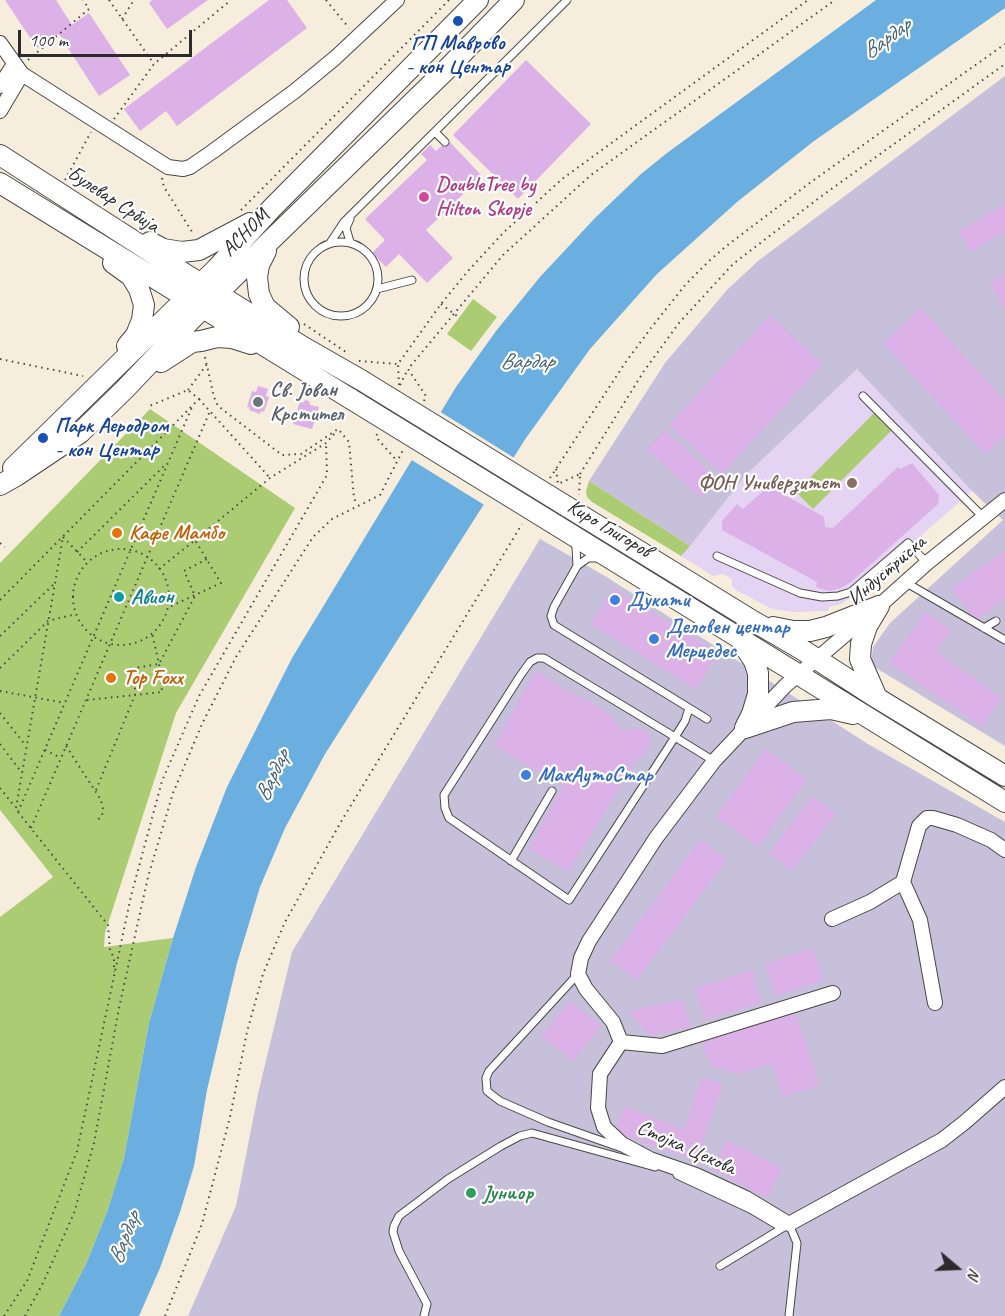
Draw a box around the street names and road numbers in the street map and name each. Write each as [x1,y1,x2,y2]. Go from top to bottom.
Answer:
street label: Булевар Србија [62,161,164,239]
street label: АСНОМ [217,204,275,262]
street label: Киро Глигоров [563,494,655,564]
street label: Индустриска [843,530,931,612]
street label: Стојка Цекова [633,1115,739,1181]

